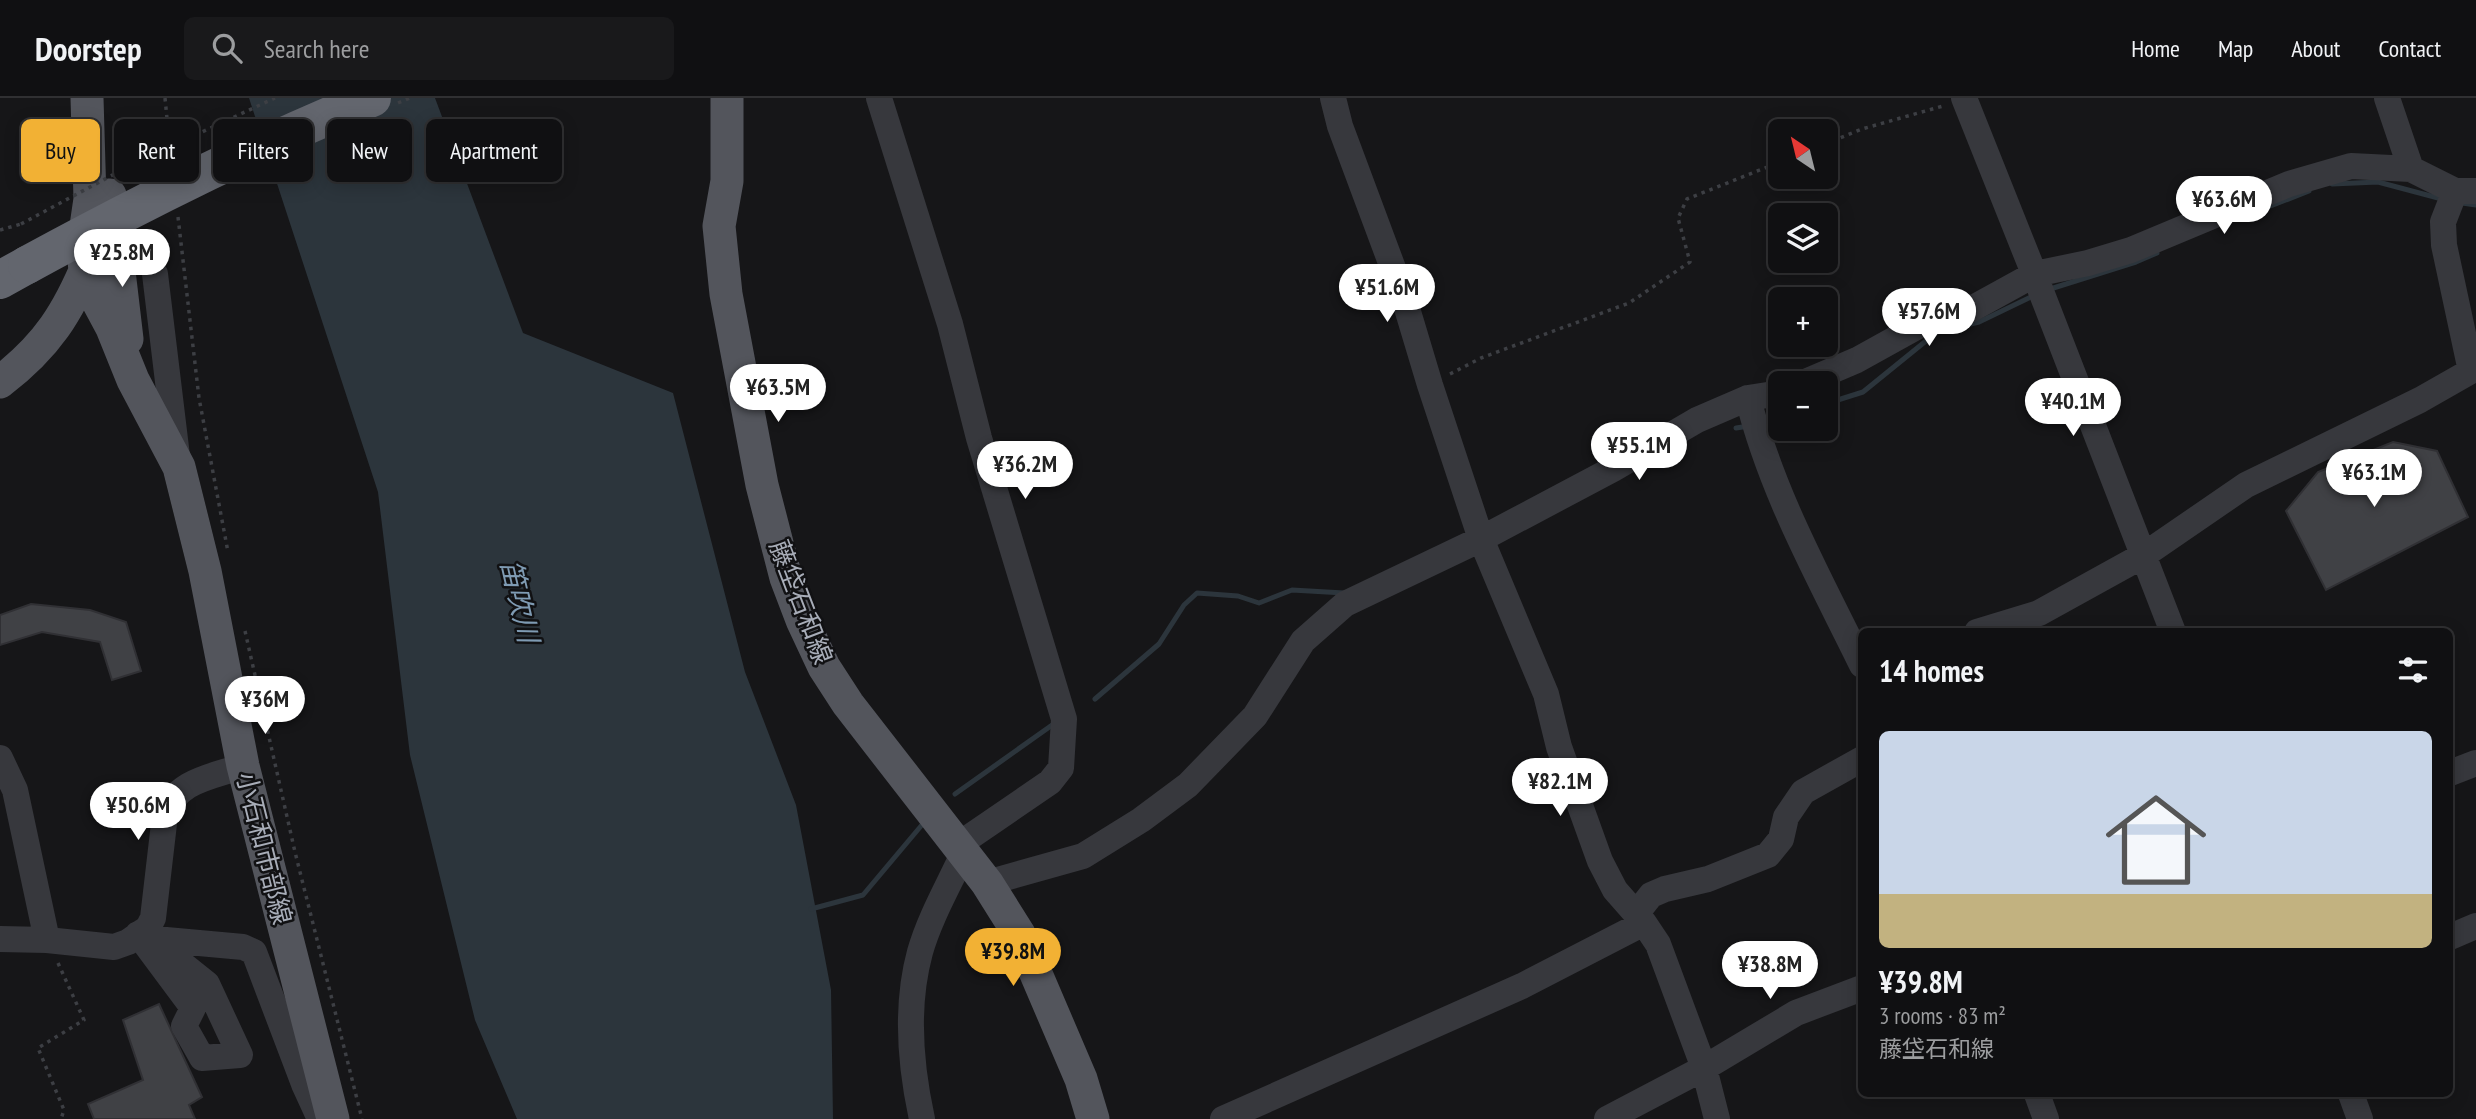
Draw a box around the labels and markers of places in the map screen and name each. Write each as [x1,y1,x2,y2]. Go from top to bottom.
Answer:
pin: ¥63.6M [2167,176,2281,236]
pin: ¥25.8M [65,230,179,289]
pin: ¥51.6M [1330,264,1444,324]
pin: ¥57.6M [1872,288,1986,348]
pin: ¥63.5M [721,364,835,424]
pin: ¥40.1M [2016,378,2130,438]
pin: ¥55.1M [1582,422,1696,482]
pin: ¥36.2M [968,442,1082,501]
pin: ¥63.1M [2317,450,2431,509]
pin: ¥36M [224,676,306,736]
pin: ¥82.1M [1503,758,1617,818]
pin: ¥50.6M [81,782,195,842]
pin: ¥39.8M [956,928,1070,988]
pin: ¥38.8M [1713,942,1827,1001]

